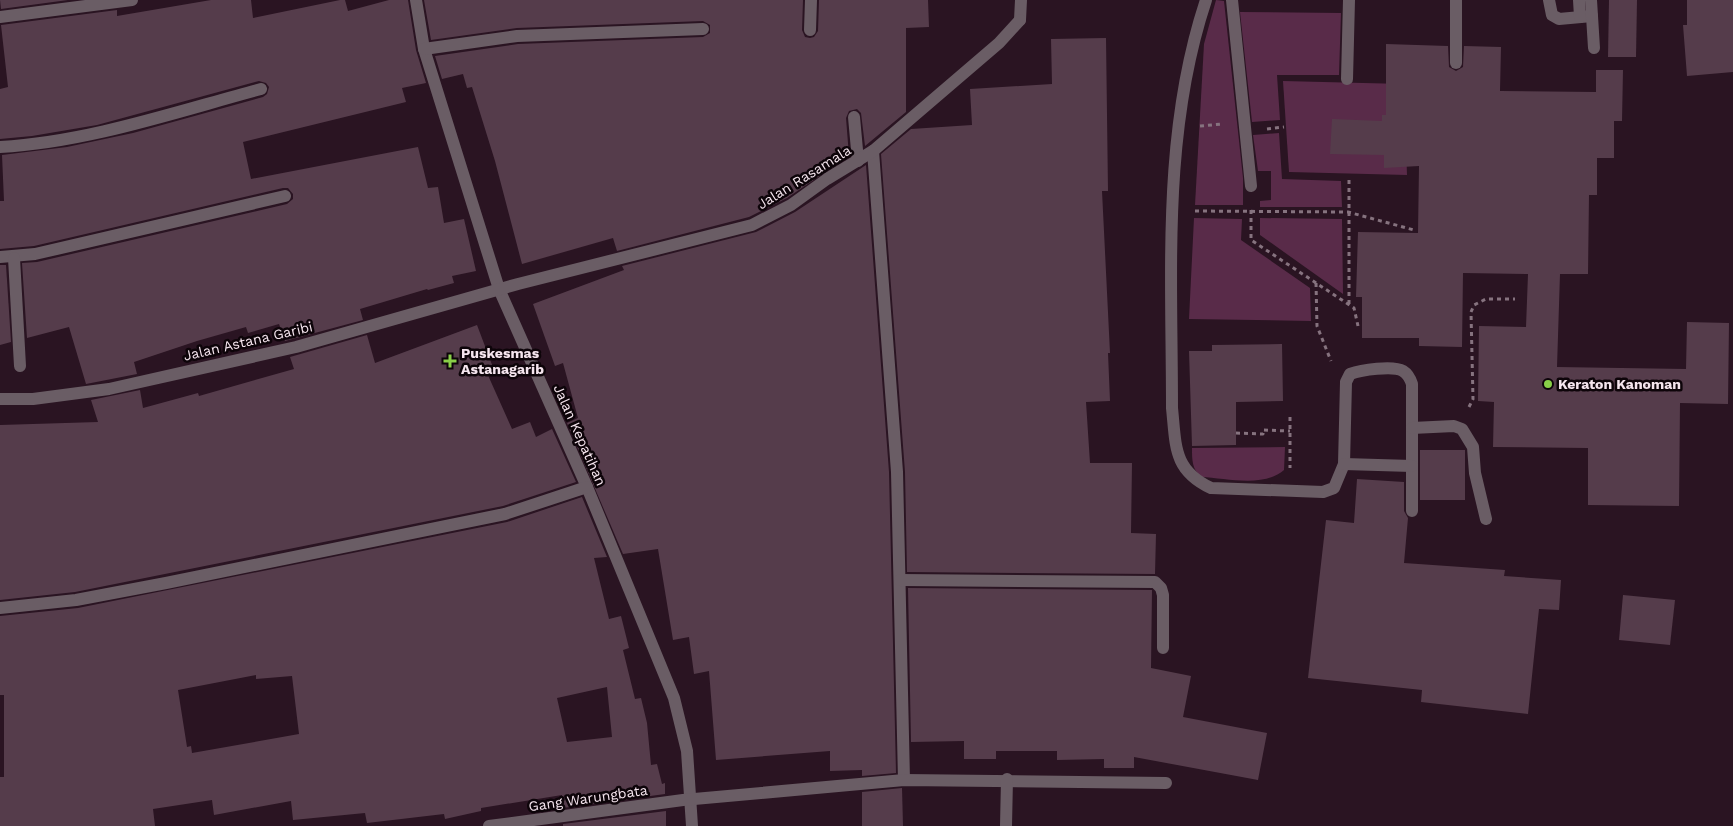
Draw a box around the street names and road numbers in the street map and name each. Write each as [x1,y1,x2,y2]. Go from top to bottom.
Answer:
street label: Jalan Rasamala [754,142,854,212]
street label: Jalan Astana Garibi [182,318,314,364]
street label: Jalan Kepatihan [550,382,610,488]
street label: Gang Warungbata [527,782,649,814]

